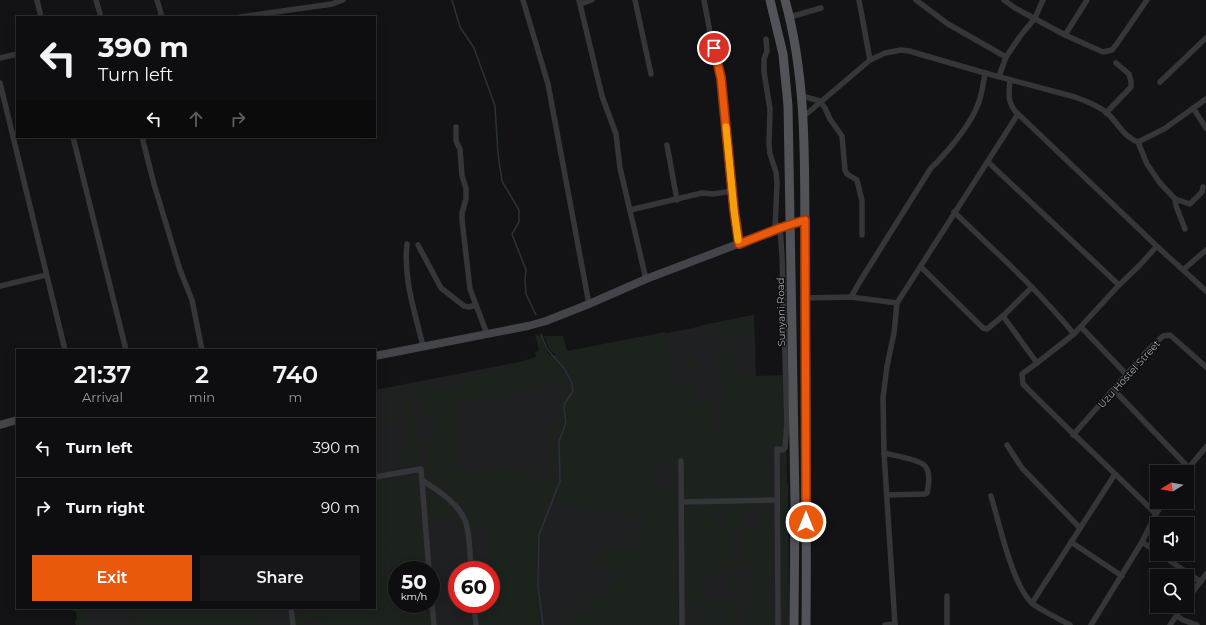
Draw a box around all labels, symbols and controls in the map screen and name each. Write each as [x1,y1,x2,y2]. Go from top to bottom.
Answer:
text: 390 m [98,30,189,64]
pin [697,31,731,65]
icon: left [32,32,84,84]
icon: arrive [703,37,725,59]
text: Turn left [98,64,173,86]
icon: left [143,108,165,130]
icon: ahead [185,108,207,130]
icon: right [227,108,249,130]
street label: Sunyani Road [774,278,788,346]
street label: Uzu Hostel Street [1095,337,1163,411]
text: 21:37 [74,360,131,389]
text: 2 [195,360,209,389]
text: 740 [273,360,318,389]
text: Arrival [82,389,123,405]
text: min [189,389,215,405]
text: m [289,389,302,405]
icon: left [32,437,54,459]
text: Turn left [66,438,133,457]
text: 390 m [313,438,360,457]
north arrow [1150,465,1194,509]
map controls [1150,465,1194,613]
icon: right [32,497,54,519]
text: Turn right [66,498,145,517]
text: 90 m [321,498,360,517]
position arrow [785,501,827,543]
button: sound [1150,517,1194,561]
button: Exit [32,555,192,601]
button: Share [200,555,360,601]
speed limit sign: 60 [448,561,500,613]
button: search [1150,569,1194,613]
text: 50 [401,570,427,594]
text: km/h [401,590,427,603]

